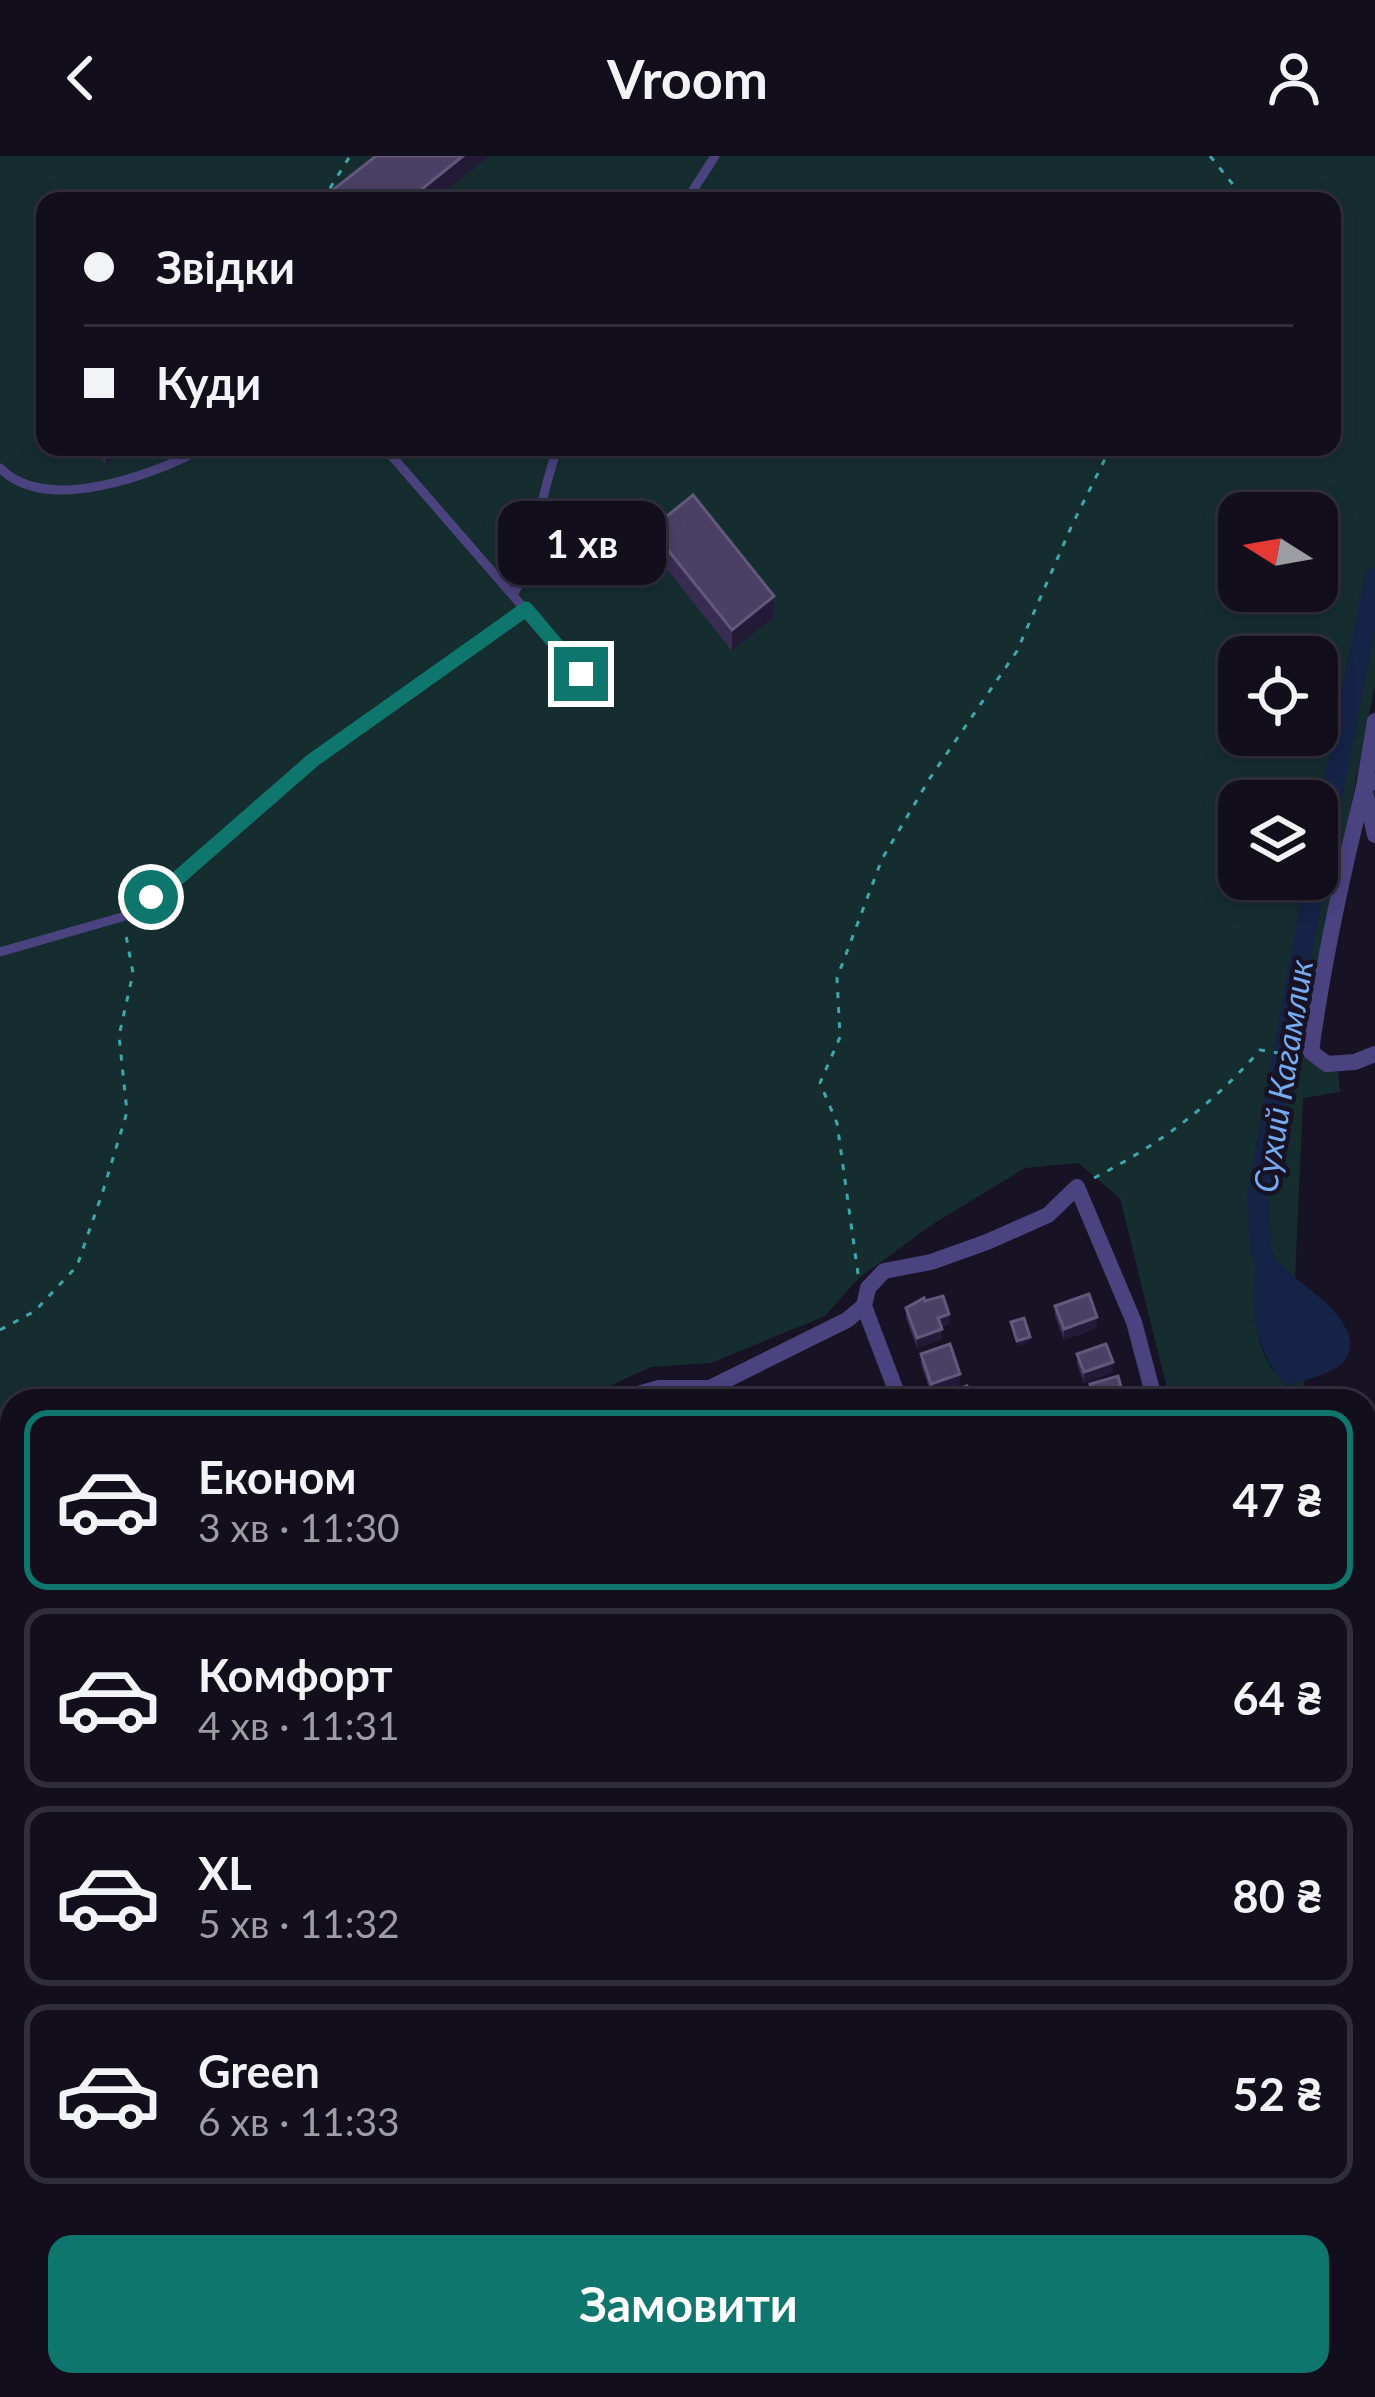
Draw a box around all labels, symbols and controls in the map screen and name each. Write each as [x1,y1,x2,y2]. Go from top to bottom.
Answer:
icon: back [48,45,114,111]
icon: person [1261,45,1327,111]
text: Vroom [607,46,768,111]
text: Звідки [156,240,295,294]
text: Куди [156,356,261,410]
north arrow [1218,492,1338,612]
map controls [1218,492,1338,900]
callout: 1 хв [497,500,665,584]
text: 1 хв [546,520,618,566]
button: locate [1218,636,1338,756]
route end [554,647,608,701]
button: layers [1218,780,1338,900]
route start [124,870,178,924]
water label: Сухий Кагамлик [1244,957,1320,1195]
icon: car [54,1446,162,1554]
text: Економ [198,1450,357,1504]
text: 47 ₴ [1233,1473,1323,1527]
text: 3 хв · 11:30 [198,1504,400,1550]
icon: car [54,1644,162,1752]
text: Комфорт [198,1648,393,1702]
text: 64 ₴ [1233,1671,1323,1725]
text: 4 хв · 11:31 [198,1702,400,1748]
icon: car [54,1842,162,1950]
text: XL [198,1846,252,1900]
text: 80 ₴ [1233,1869,1323,1923]
text: 5 хв · 11:32 [198,1900,400,1946]
icon: car [54,2040,162,2148]
text: Green [198,2044,320,2098]
text: 52 ₴ [1233,2067,1323,2121]
text: 6 хв · 11:33 [198,2098,400,2144]
button: Замовити [48,2235,1329,2373]

